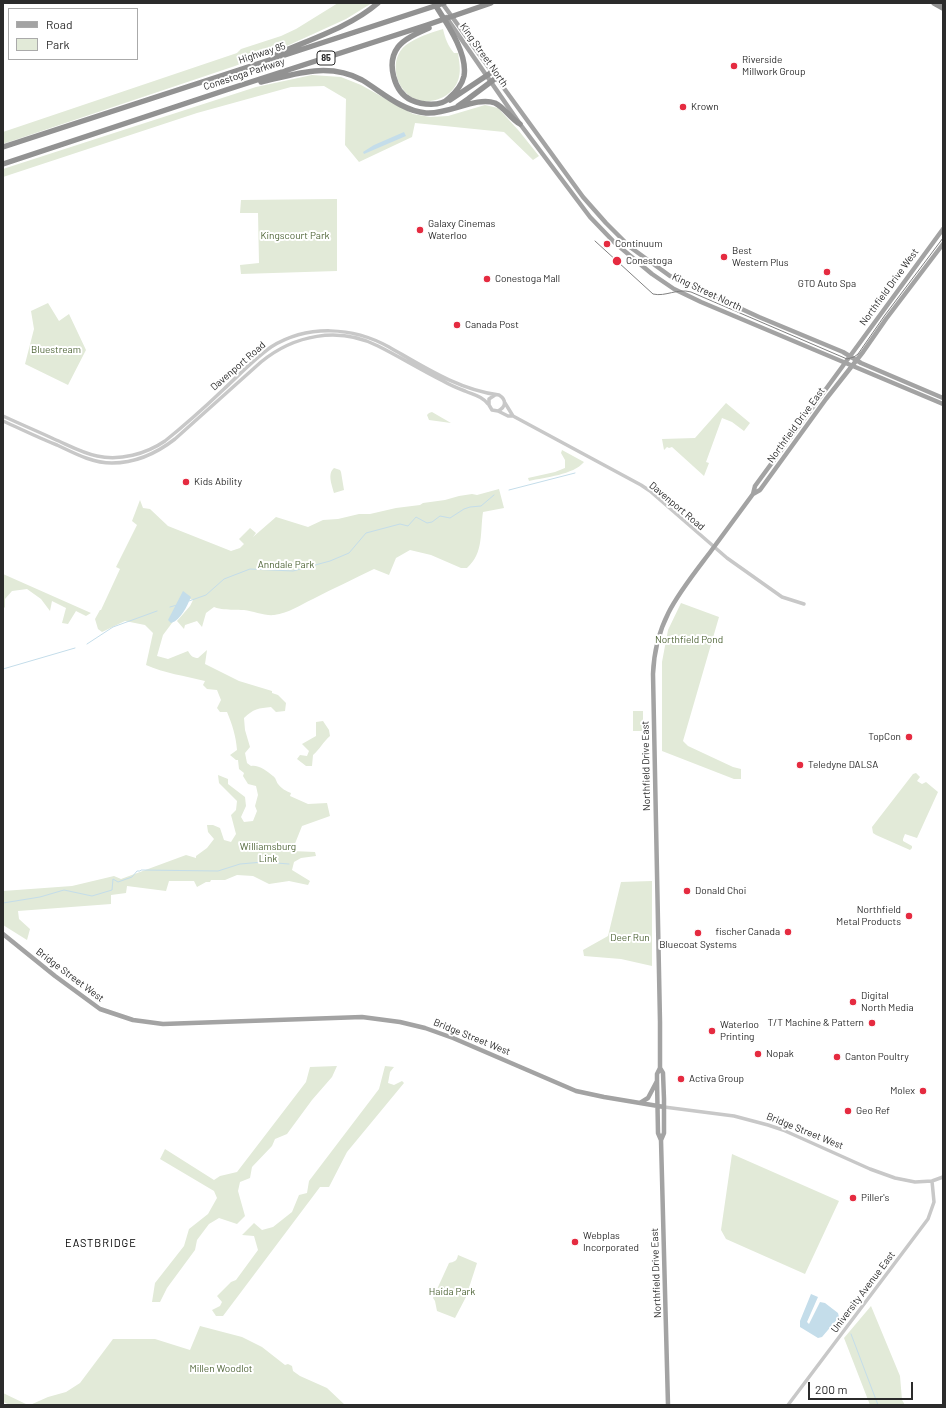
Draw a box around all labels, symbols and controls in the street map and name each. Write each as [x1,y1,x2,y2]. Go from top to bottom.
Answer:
legend [8,8,138,60]
text: Road [46,17,73,31]
street label: King Street North [457,21,511,89]
text: Park [46,37,70,51]
street label: Highway 85 [237,40,287,66]
road number: 85 [317,51,335,65]
place label: Riverside Millwork Group [742,54,805,78]
street label: Conestoga Parkway [202,55,286,93]
marker: Riverside Millwork Group [729,61,739,71]
place label: Krown [691,101,719,113]
marker: Krown [678,102,688,112]
place label: Galaxy Cinemas Waterloo [428,218,495,242]
marker: Galaxy Cinemas Waterloo [415,225,425,235]
park label: Kingscourt Park [260,230,330,242]
place label: Continuum [615,238,662,250]
marker: Continuum [602,239,612,249]
place label: Best Western Plus [732,245,789,268]
street label: Northfield Drive West [857,246,921,328]
marker: Best Western Plus [719,252,729,262]
marker: Conestoga [611,255,623,267]
place label: Conestoga [626,255,672,267]
marker: GTO Auto Spa [822,267,832,277]
street label: King Street North [670,271,744,313]
place label: Conestoga Mall [495,273,560,285]
marker: Conestoga Mall [482,274,492,284]
place label: GTO Auto Spa [798,278,856,290]
place label: Canada Post [465,319,519,331]
marker: Canada Post [452,320,462,330]
street label: Davenport Road [208,339,268,393]
park label: Bluestream [31,344,81,356]
street label: Northfield Drive East [765,385,827,465]
place label: Kids Ability [194,476,242,488]
marker: Kids Ability [181,477,191,487]
street label: Davenport Road [647,479,707,533]
park label: Anndale Park [258,559,314,571]
park label: Northfield Pond [655,634,723,646]
street label: Northfield Drive East [639,721,653,811]
place label: TopCon [868,731,901,743]
marker: TopCon [904,732,914,742]
place label: Teledyne DALSA [808,759,878,771]
marker: Teledyne DALSA [795,760,805,770]
park label: Williamsburg Link [240,841,296,864]
place label: Donald Choi [695,885,746,897]
marker: Donald Choi [682,886,692,896]
place label: Northfield Metal Products [836,904,901,928]
marker: Northfield Metal Products [904,911,914,921]
place label: fischer Canada [715,926,780,938]
marker: fischer Canada [783,927,793,937]
marker: Bluecoat Systems [693,928,703,938]
park label: Deer Run [610,932,650,944]
place label: Bluecoat Systems [659,939,737,951]
street label: Bridge Street West [34,946,106,1004]
place label: Digital North Media [861,990,914,1014]
marker: Digital North Media [848,997,858,1007]
street label: Bridge Street West [432,1016,512,1058]
place label: T/T Machine & Pattern [768,1017,864,1029]
marker: T/T Machine & Pattern [867,1018,877,1028]
place label: Waterloo Printing [720,1019,759,1042]
marker: Waterloo Printing [707,1026,717,1036]
place label: Nopak [766,1048,794,1060]
marker: Nopak [753,1049,763,1059]
place label: Canton Poultry [845,1051,909,1063]
marker: Canton Poultry [832,1052,842,1062]
place label: Activa Group [689,1073,744,1085]
marker: Activa Group [676,1074,686,1084]
place label: Molex [890,1085,915,1097]
marker: Molex [918,1086,928,1096]
place label: Geo Ref [856,1105,890,1117]
marker: Geo Ref [843,1106,853,1116]
street label: Bridge Street West [765,1110,845,1152]
place label: Piller's [861,1192,889,1204]
marker: Piller's [848,1193,858,1203]
street label: Northfield Drive East [648,1228,664,1318]
place label: Webplas Incorporated [583,1230,639,1254]
district label: EASTBRIDGE [65,1236,137,1250]
marker: Webplas Incorporated [570,1237,580,1247]
street label: University Avenue East [828,1249,898,1335]
park label: Haida Park [429,1286,475,1298]
park label: Millen Woodlot [190,1363,252,1375]
scale bar [810,1374,915,1400]
text: 200 m [815,1382,847,1396]

